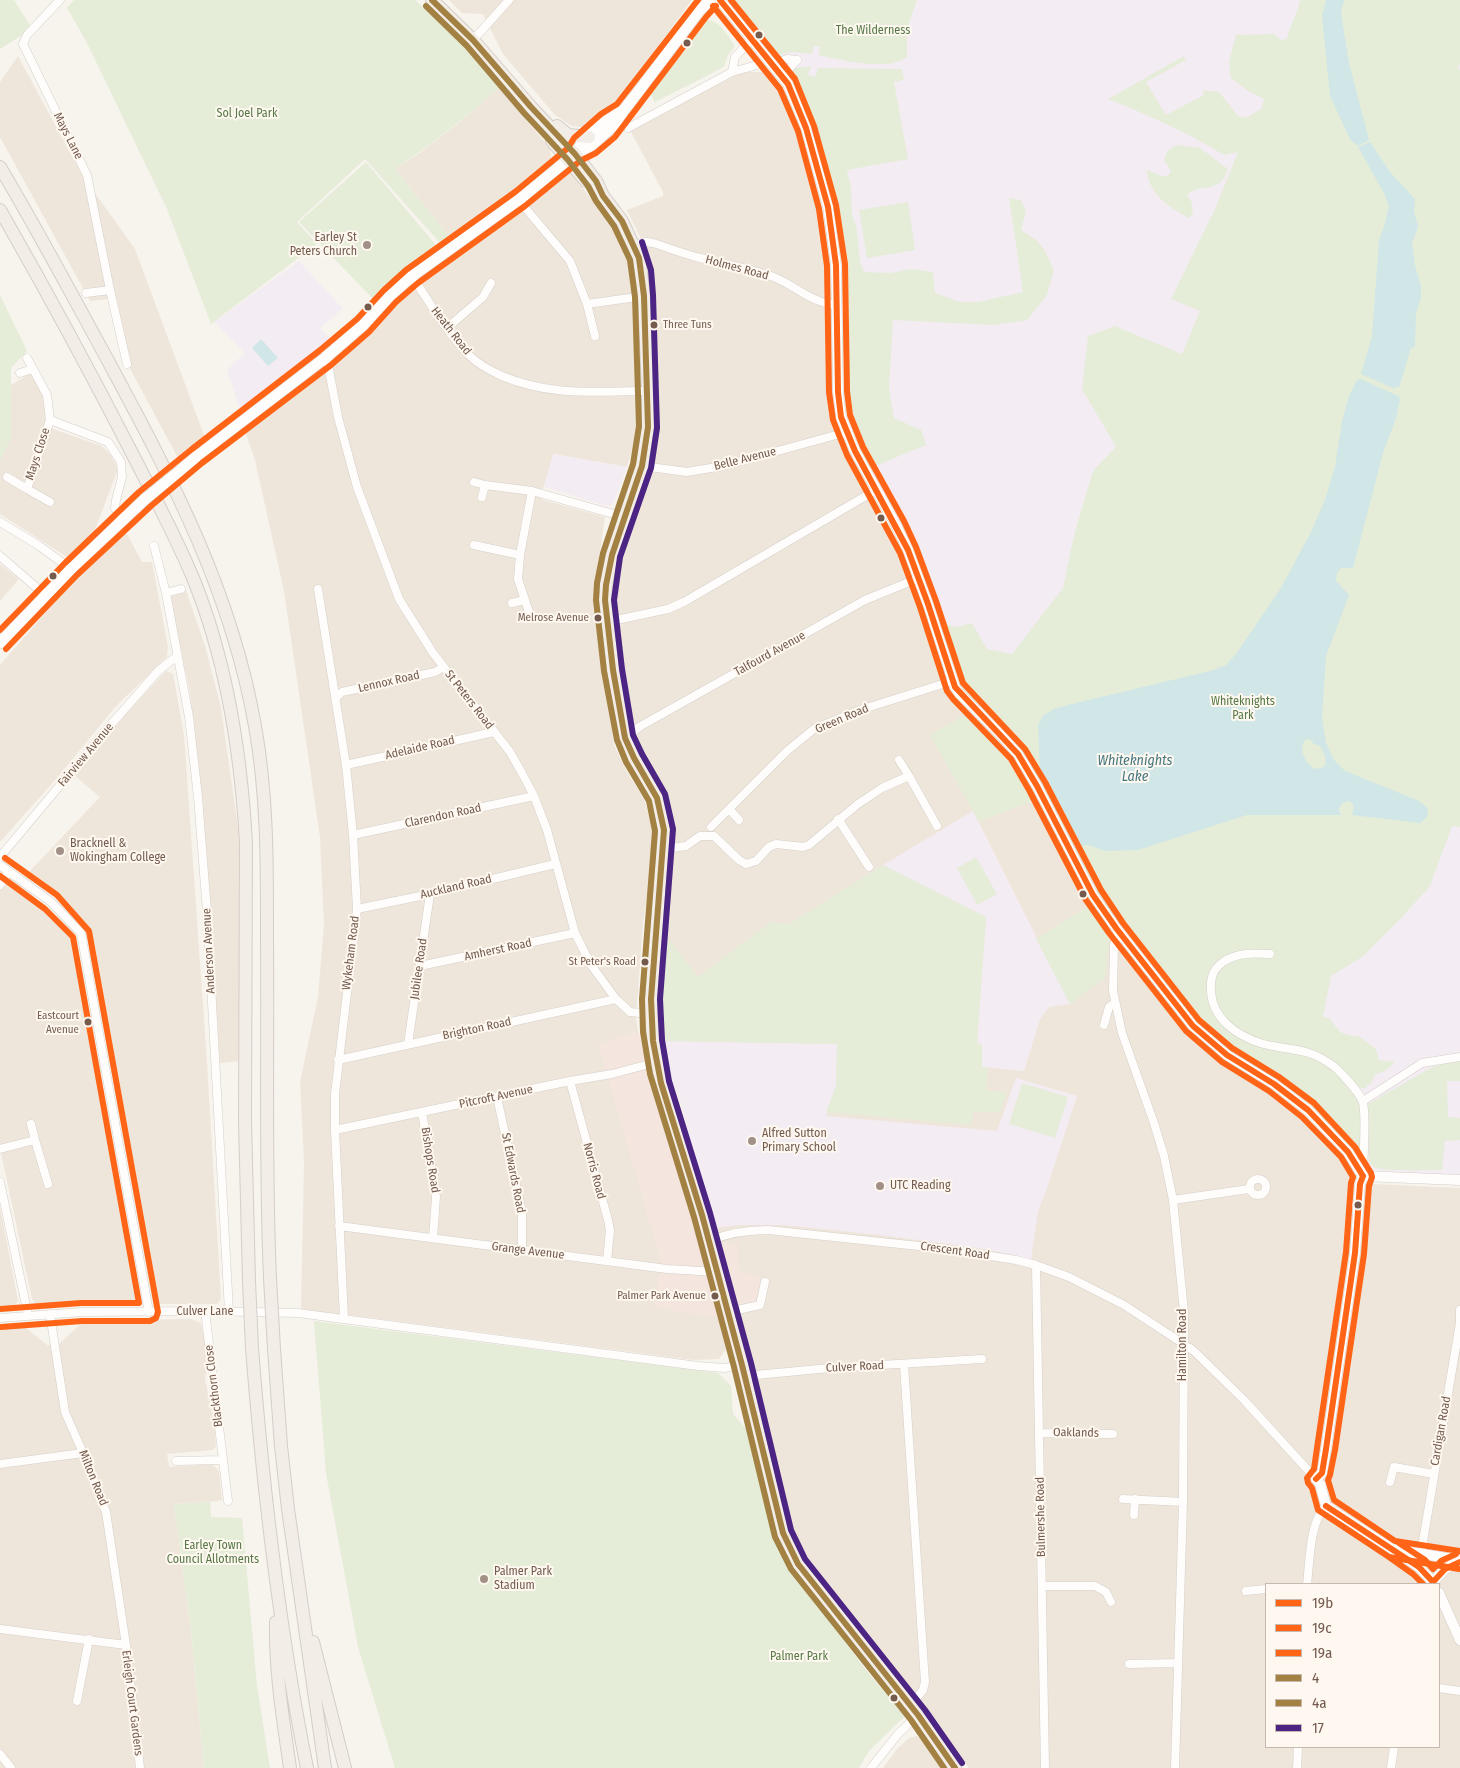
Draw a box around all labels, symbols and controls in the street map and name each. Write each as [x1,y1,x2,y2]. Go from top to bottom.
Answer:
park label: The Wilderness [836,24,910,38]
unlabelled marker [754,30,764,40]
unlabelled marker [682,38,692,48]
park label: Sol Joel Park [216,107,278,121]
street label: Mays Lane [50,110,86,162]
place label: Earley St Peters Church [290,231,357,259]
marker: Earley St Peters Church [361,239,373,251]
street label: Holmes Road [704,253,770,283]
unlabelled marker [363,302,373,312]
street label: Heath Road [428,304,474,358]
place label: Three Tuns [663,318,712,332]
marker: Three Tuns [649,320,659,330]
street label: Mays Close [23,426,53,482]
street label: Belle Avenue [712,444,778,474]
unlabelled marker [876,513,886,523]
unlabelled marker [48,571,58,581]
place label: Melrose Avenue [518,611,589,625]
marker: Melrose Avenue [593,613,603,623]
street label: Talfourd Avenue [732,629,808,679]
street label: Lennox Road [357,668,421,696]
street label: St Peters Road [441,668,497,732]
park label: Whiteknights Park [1211,695,1275,723]
street label: Green Road [813,701,871,737]
street label: Fairview Avenue [55,720,117,790]
street label: Adelaide Road [384,733,456,763]
water label: Whiteknights Lake [1097,753,1173,786]
street label: Clarendon Road [403,801,483,831]
place label: Bracknell & Wokingham College [70,837,166,865]
marker: Bracknell & Wokingham College [54,845,66,857]
street label: Auckland Road [419,872,493,902]
unlabelled marker [1078,889,1088,899]
street label: Anderson Avenue [200,908,218,994]
street label: Wykeham Road [339,915,363,991]
street label: Amherst Road [463,936,533,964]
street label: Jubilee Road [408,937,430,1001]
place label: St Peter's Road [569,955,636,969]
marker: St Peter's Road [640,957,650,967]
place label: Eastcourt Avenue [37,1009,79,1035]
street label: Brighton Road [441,1015,513,1043]
marker: Eastcourt Avenue [83,1017,93,1027]
street label: Pitcroft Avenue [458,1082,534,1112]
street label: Bishops Road [418,1126,442,1194]
place label: Alfred Sutton Primary School [762,1127,836,1155]
street label: St Edwards Road [498,1132,528,1214]
marker: Alfred Sutton Primary School [746,1135,758,1147]
street label: Norris Road [580,1141,608,1201]
place label: UTC Reading [890,1179,951,1193]
marker: UTC Reading [874,1180,886,1192]
unlabelled marker [1353,1200,1363,1210]
street label: Grange Avenue [491,1239,565,1263]
street label: Crescent Road [920,1239,990,1263]
place label: Palmer Park Avenue [617,1289,706,1303]
marker: Palmer Park Avenue [710,1291,720,1301]
street label: Culver Lane [177,1305,233,1319]
street label: Hamilton Road [1176,1309,1190,1381]
street label: Blackthorn Close [202,1344,226,1428]
street label: Culver Road [826,1358,884,1376]
street label: Cardigan Road [1428,1395,1454,1467]
street label: Oaklands [1053,1425,1099,1441]
street label: Milton Road [75,1448,111,1508]
street label: Bulmershe Road [1033,1477,1049,1557]
park label: Earley Town Council Allotments [167,1539,259,1567]
place label: Palmer Park Stadium [494,1565,552,1593]
marker: Palmer Park Stadium [478,1573,490,1585]
legend [1265,1583,1440,1748]
text: 19b [1312,1594,1333,1612]
text: 19c [1312,1619,1332,1637]
text: 19a [1312,1644,1332,1662]
street label: Erleigh Court Gardens [118,1649,146,1757]
park label: Palmer Park [770,1650,828,1664]
text: 4 [1312,1669,1319,1687]
unlabelled marker [889,1693,899,1703]
text: 4a [1312,1694,1327,1712]
text: 17 [1312,1719,1324,1737]

